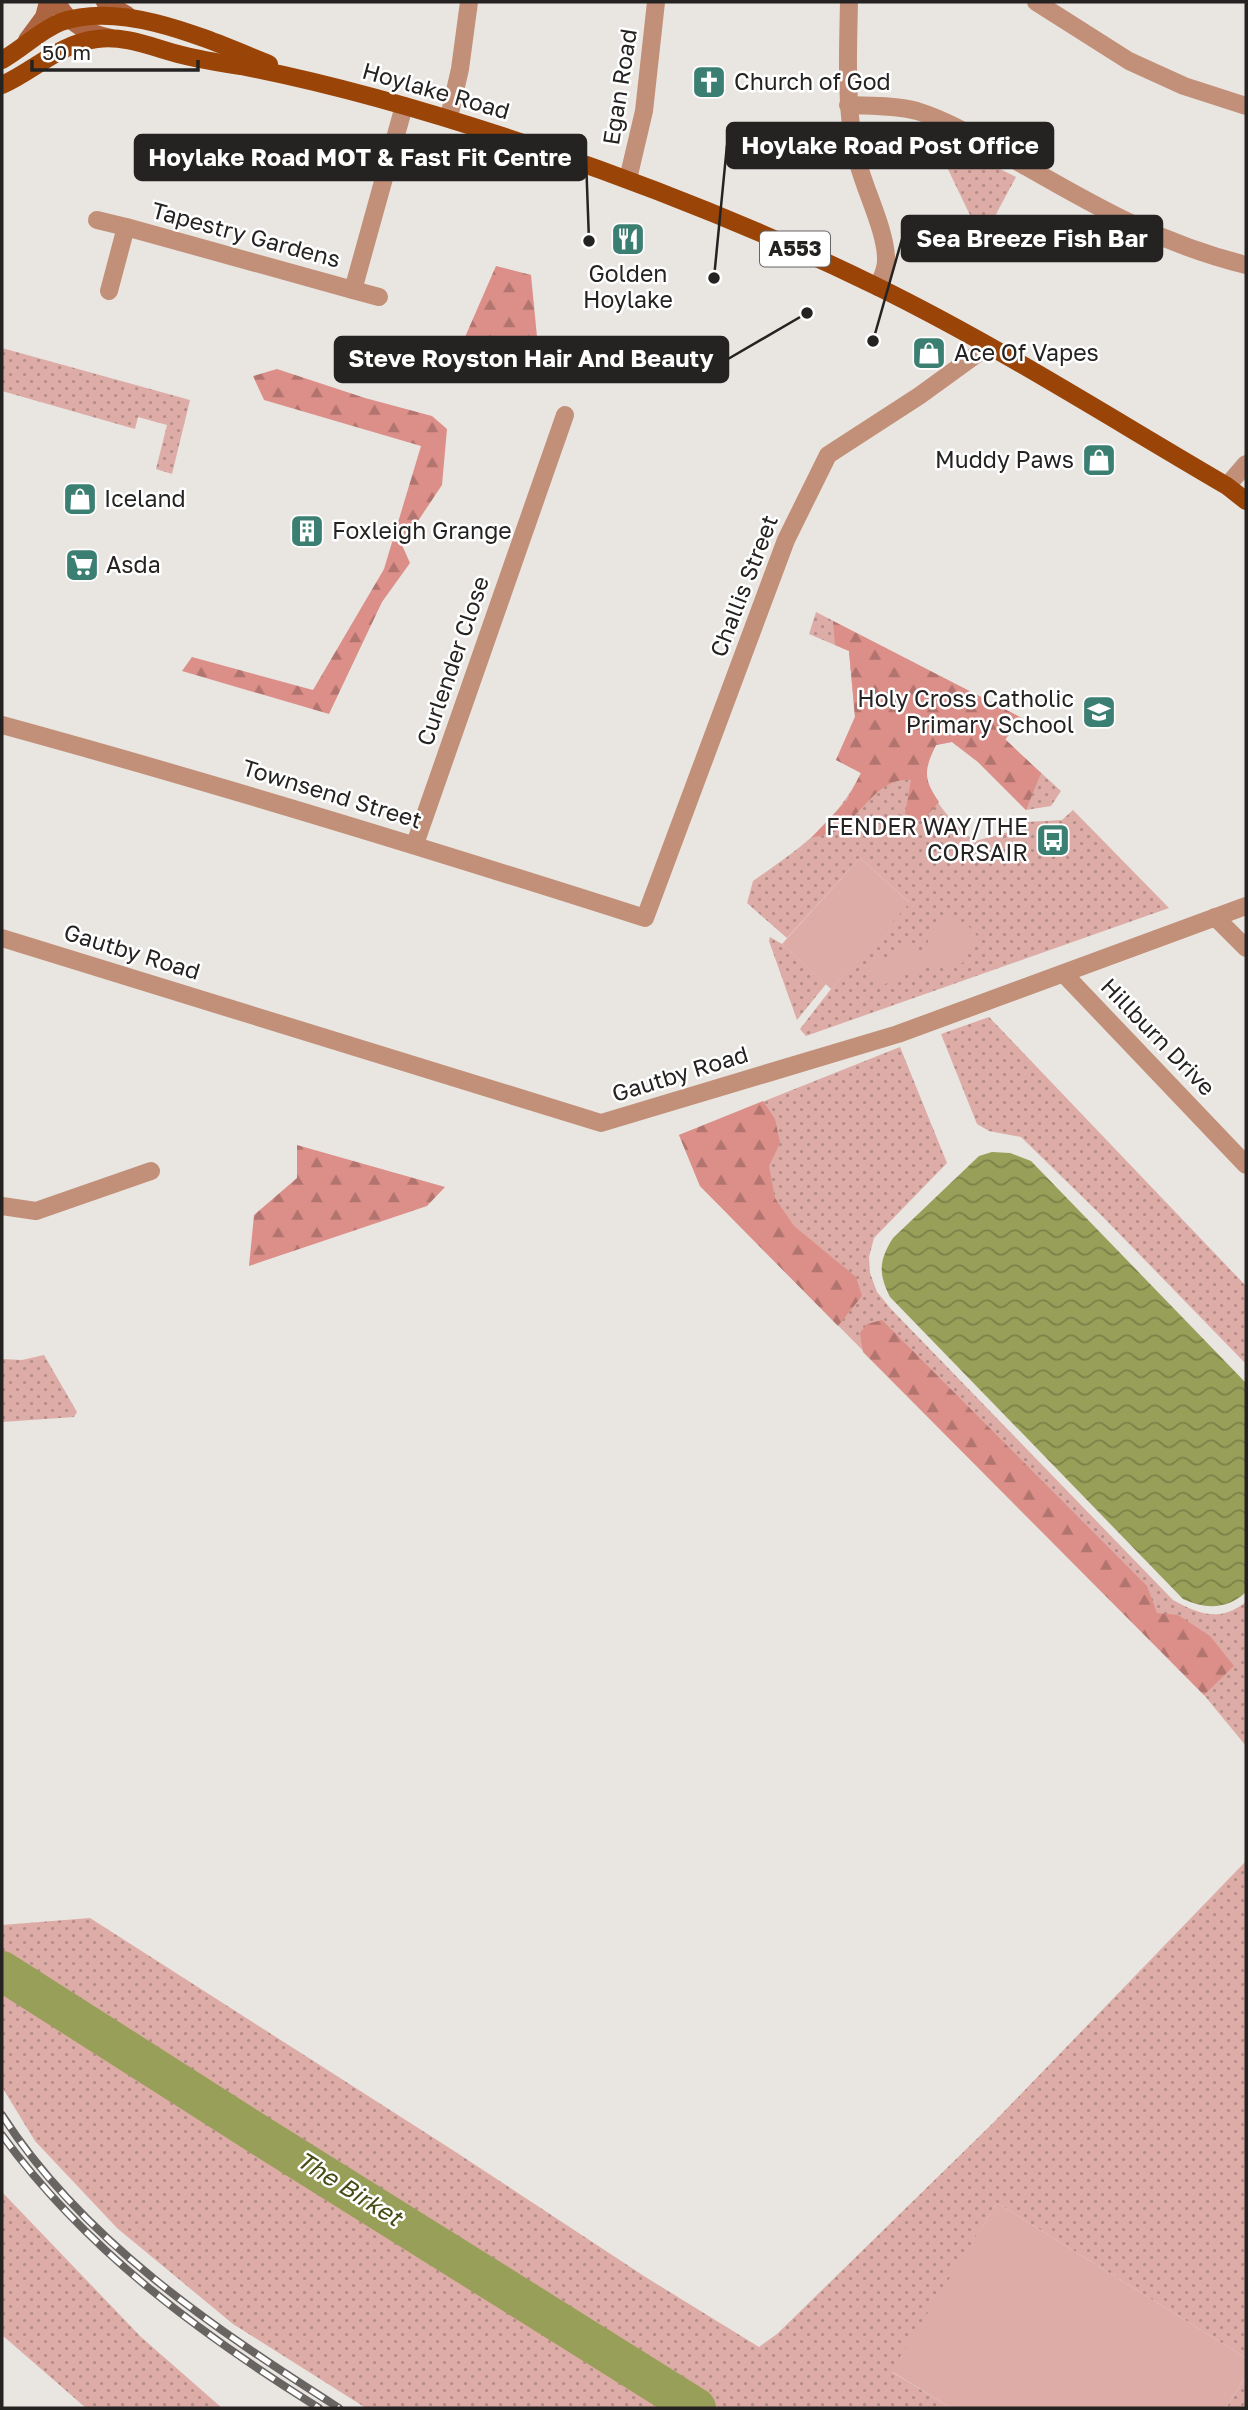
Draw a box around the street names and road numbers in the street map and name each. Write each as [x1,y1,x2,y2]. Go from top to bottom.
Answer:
street label: Egan Road [596,27,642,147]
street label: Hoylake Road [359,56,513,124]
street label: Tapestry Gardens [149,195,344,273]
road number: A553 [760,232,830,266]
street label: Challis Street [703,511,783,661]
street label: Curlender Close [410,572,494,749]
street label: Townsend Street [239,752,425,834]
street label: Gautby Road [61,917,204,985]
street label: Hillburn Drive [1096,972,1222,1101]
street label: Gautby Road [608,1039,751,1107]

